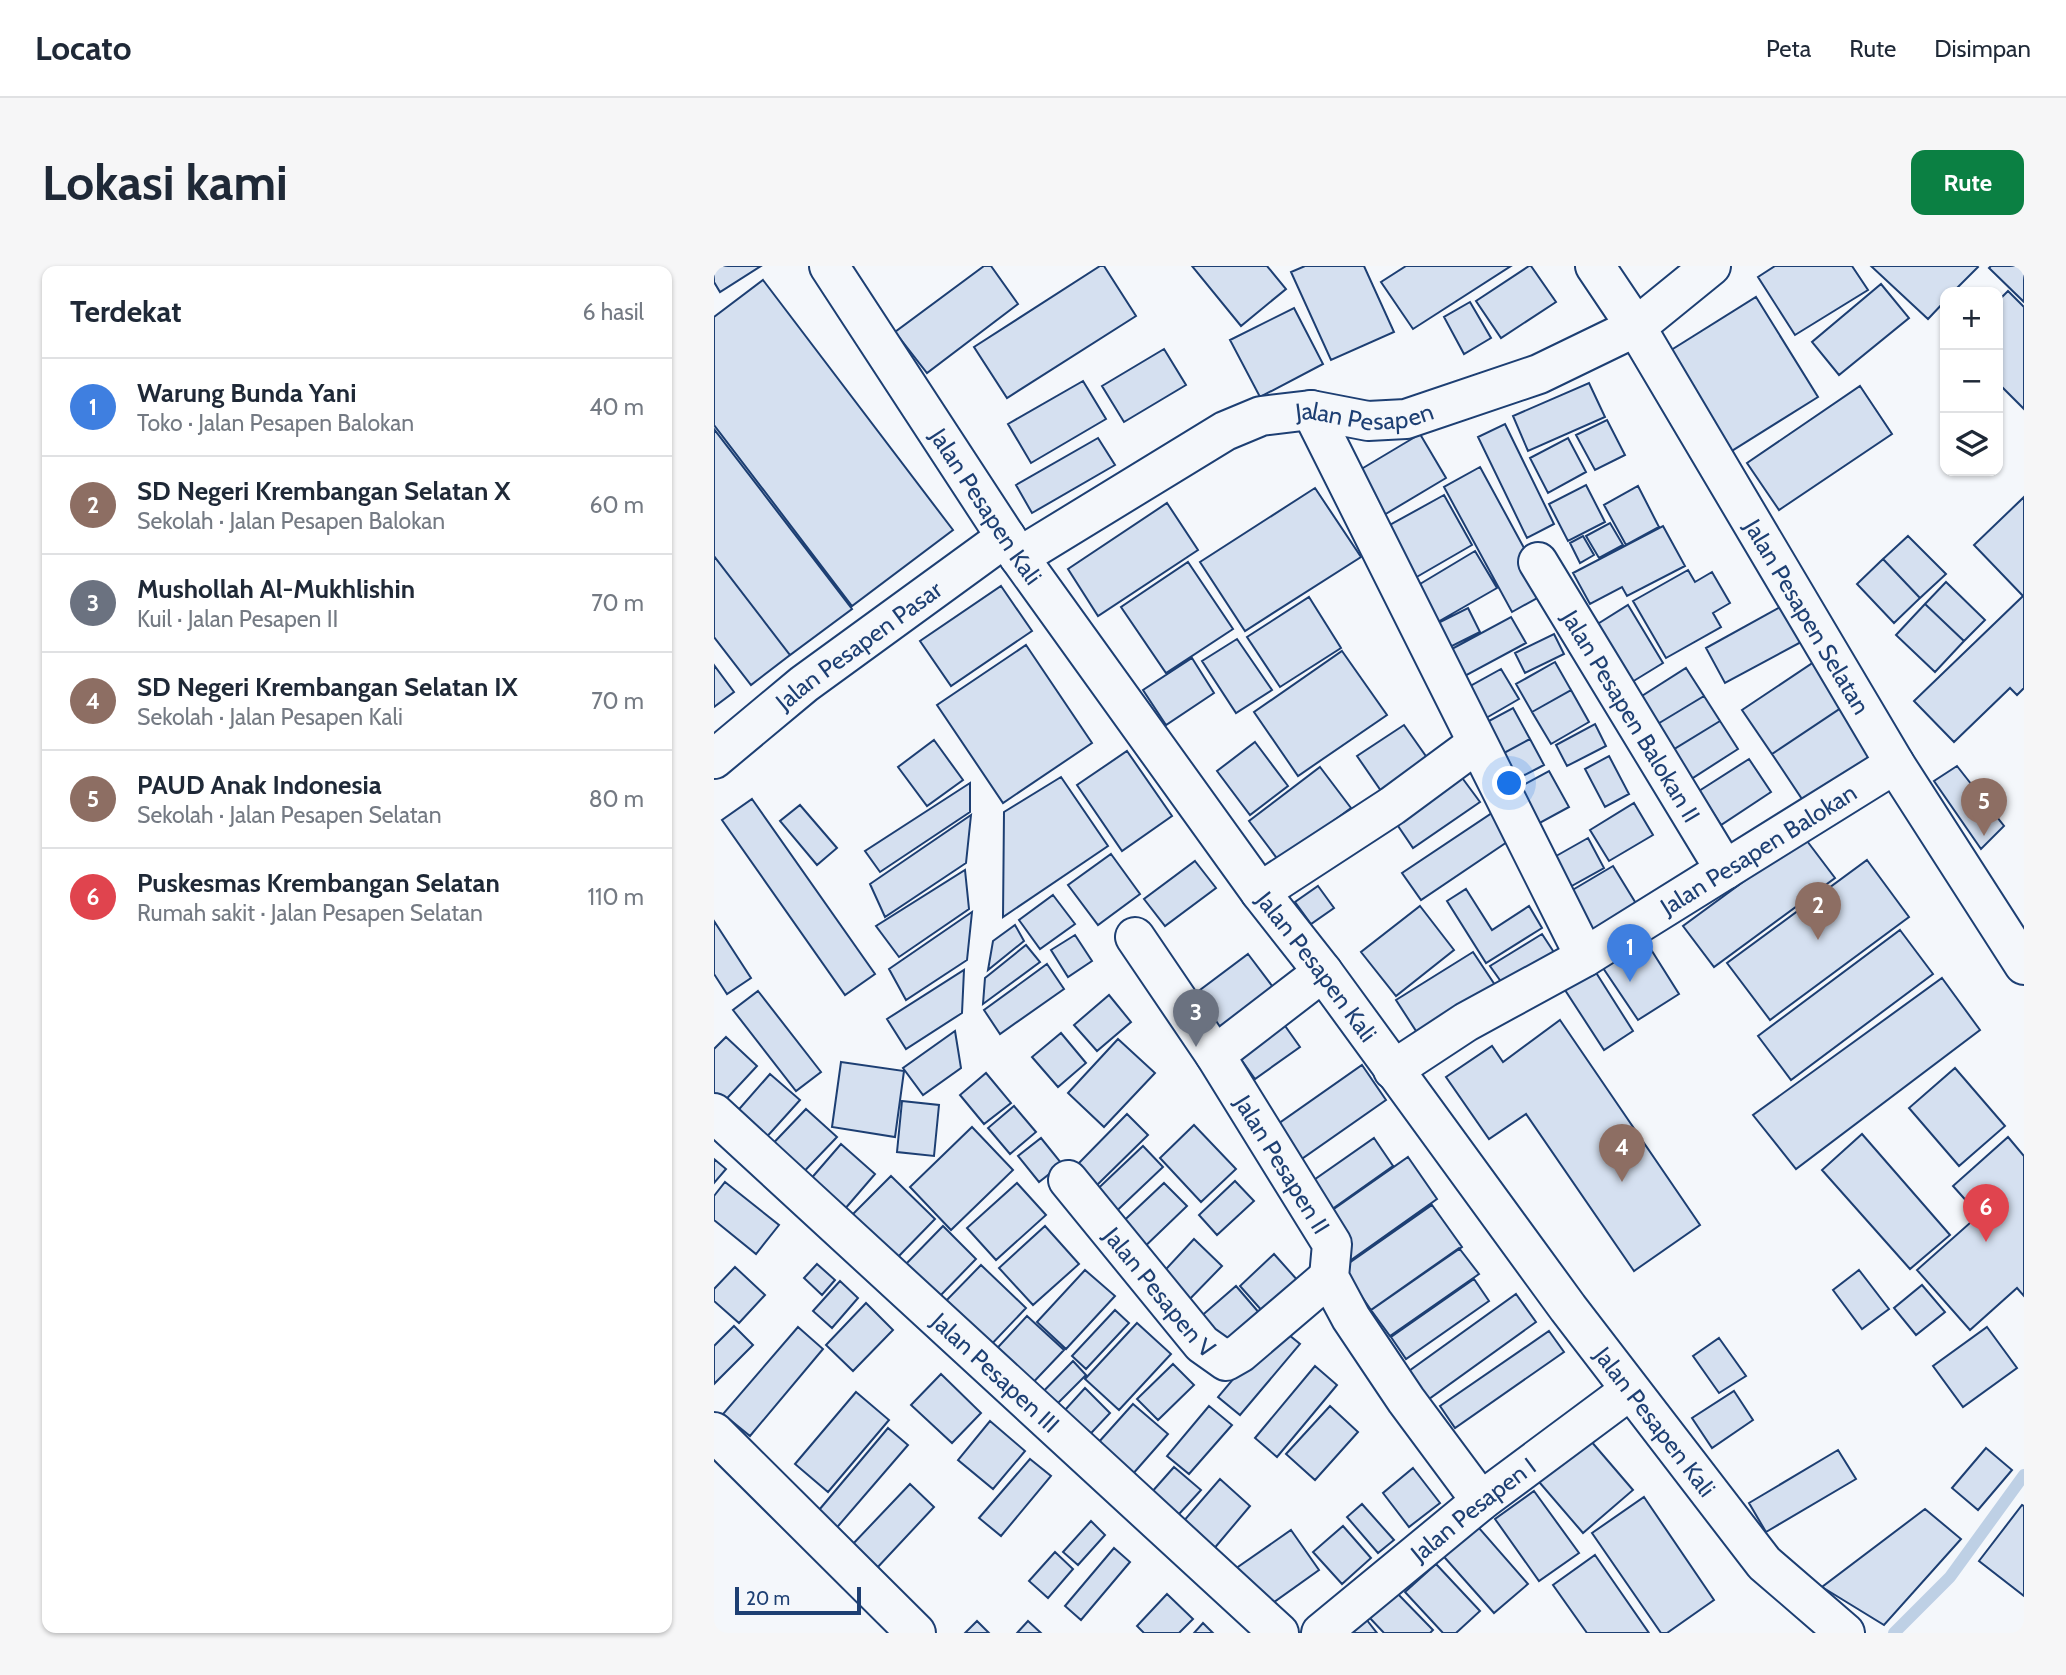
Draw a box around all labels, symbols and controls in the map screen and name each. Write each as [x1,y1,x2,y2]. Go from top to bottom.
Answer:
text: Locato [35,28,131,68]
text: Peta [1766,34,1811,63]
text: Rute [1849,34,1896,63]
text: Disimpan [1934,34,2031,63]
button: Rute [1911,150,2024,215]
text: Lokasi kami [42,153,288,212]
map controls [1940,287,2003,476]
button: + [1940,287,2003,350]
text: Terdekat [70,293,182,330]
text: 6 hasil [582,298,644,326]
button: − [1940,350,2003,413]
text: Warung Bunda Yani [137,377,356,409]
text: 1 [89,393,97,421]
text: 40 m [589,393,644,421]
street label: Jalan Pesapen [1293,395,1437,436]
text: Toko · Jalan Pesapen Balokan [137,409,414,437]
button: layers [1940,413,2003,476]
street label: Jalan Pesapen Kali [924,422,1048,590]
text: SD Negeri Krembangan Selatan X [137,475,510,507]
text: 2 [87,491,99,519]
text: 60 m [590,491,644,519]
text: Sekolah · Jalan Pesapen Balokan [137,507,445,535]
street label: Jalan Pesapen Selatan [1738,513,1876,719]
text: Mushollah Al-Mukhlishin [137,573,415,605]
street label: Jalan Pesapen Pasar [769,574,947,717]
text: 3 [87,589,99,617]
text: 70 m [591,589,644,617]
street label: Jalan Pesapen Balokan II [1555,604,1707,827]
text: Kuil · Jalan Pesapen II [137,605,338,633]
text: SD Negeri Krembangan Selatan IX [137,671,518,703]
text: 4 [86,687,100,715]
text: 70 m [591,687,644,715]
text: Sekolah · Jalan Pesapen Kali [137,703,403,731]
your location [1492,766,1526,800]
text: PAUD Anak Indonesia [137,769,382,801]
street label: Jalan Pesapen Balokan [1654,777,1862,922]
pin: 5 [1961,778,2007,836]
text: 5 [87,785,99,813]
text: 80 m [589,785,644,813]
text: Sekolah · Jalan Pesapen Selatan [137,801,442,829]
text: Puskesmas Krembangan Selatan [137,867,500,899]
pin: 2 [1795,882,1841,940]
text: 6 [87,883,99,911]
text: 110 m [588,883,644,911]
street label: Jalan Pesapen Kali [1250,885,1383,1047]
text: Rumah sakit · Jalan Pesapen Selatan [137,899,483,927]
pin: 1 [1607,924,1653,982]
pin: 3 [1173,989,1219,1047]
street label: Jalan Pesapen II [1228,1089,1336,1239]
pin: 4 [1599,1124,1645,1182]
pin: 6 [1963,1184,2009,1242]
street label: Jalan Pesapen V [1097,1220,1221,1364]
street label: Jalan Pesapen III [925,1306,1066,1438]
street label: Jalan Pesapen Kali [1588,1340,1722,1502]
street label: Jalan Pesapen I [1404,1451,1541,1568]
scale bar [735,1584,861,1616]
text: 20 m [746,1587,790,1610]

